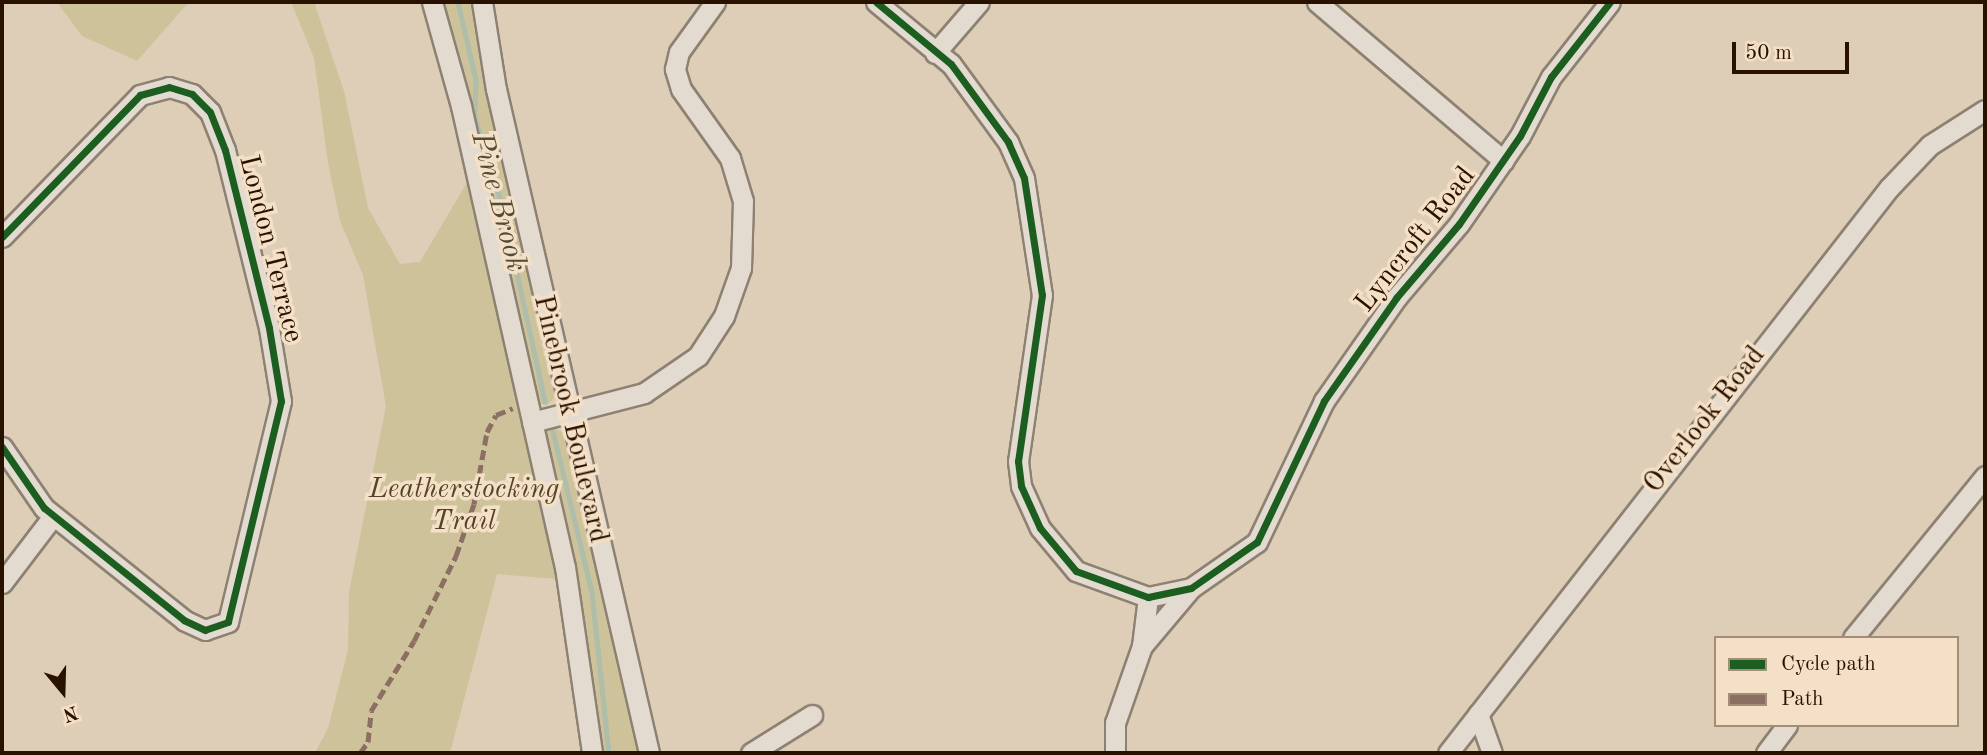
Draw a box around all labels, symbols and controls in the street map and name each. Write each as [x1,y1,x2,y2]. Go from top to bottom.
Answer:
scale bar [1735,28,1852,72]
text: 50 m [1745,43,1792,64]
water label: Pine Brook [462,128,534,276]
street label: London Terrace [230,152,310,346]
street label: Lyncroft Road [1349,160,1483,320]
street label: Pinebrook Boulevard [525,292,615,546]
street label: Overlook Road [1637,340,1773,500]
park label: Leatherstocking Trail [369,473,559,539]
legend [1714,636,1959,727]
text: Cycle path [1781,654,1876,675]
north arrow [28,657,98,727]
text: Path [1781,689,1824,710]
text: N [60,701,80,724]

